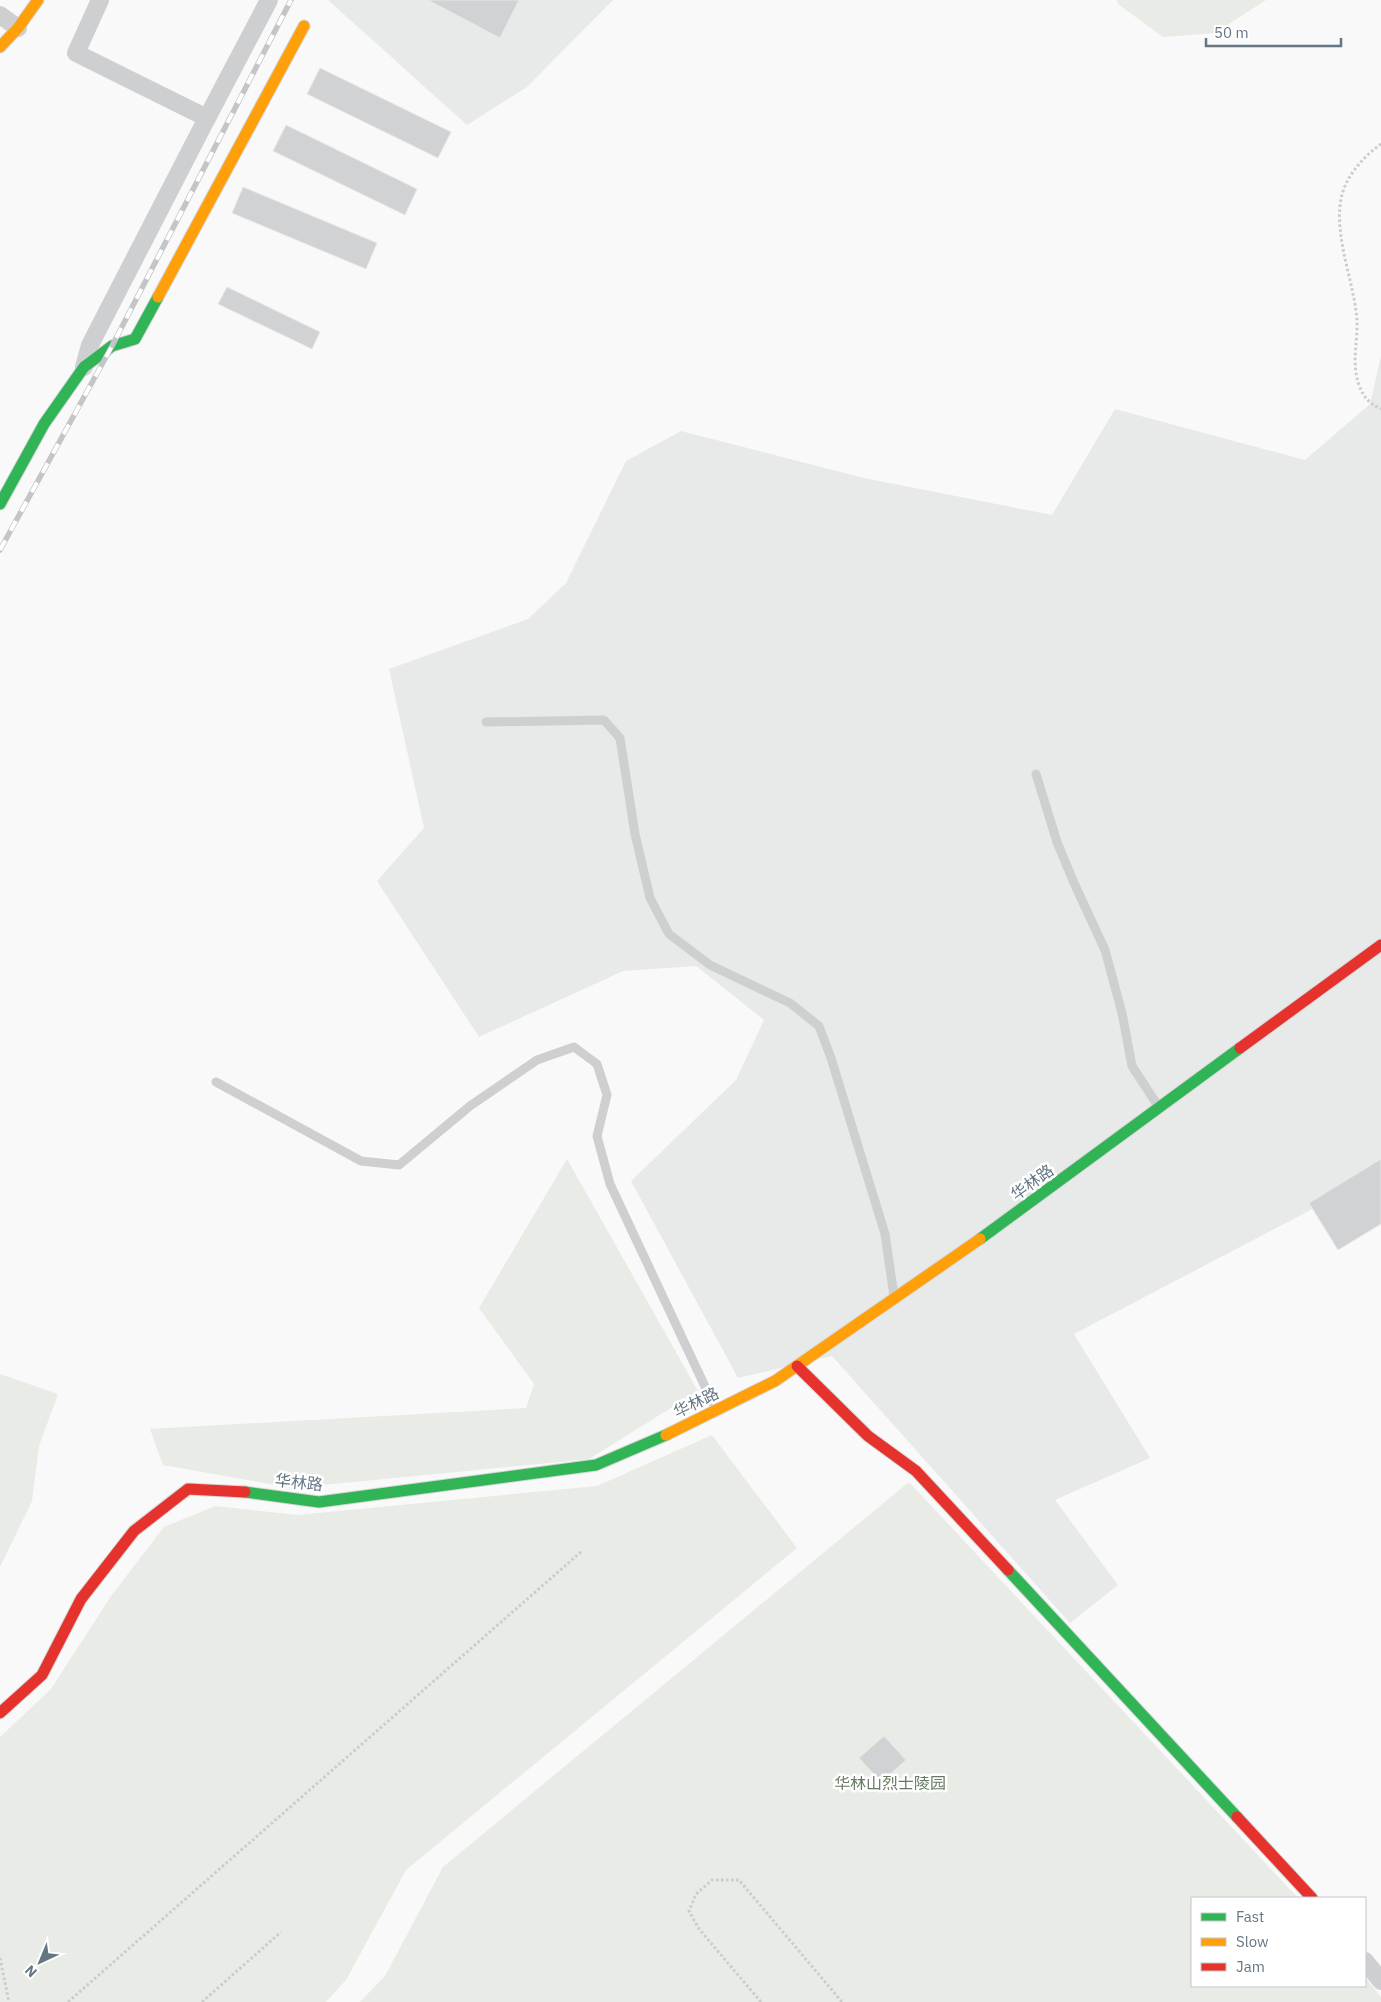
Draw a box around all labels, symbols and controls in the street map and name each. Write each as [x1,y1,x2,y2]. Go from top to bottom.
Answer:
scale bar [1206,15,1341,47]
text: 50 m [1214,23,1249,42]
street label: 华林路 [1007,1160,1057,1204]
street label: 华林路 [670,1382,722,1422]
street label: 华林路 [274,1470,324,1494]
park label: 华林山烈士陵园 [834,1773,946,1793]
legend [1191,1897,1366,1987]
text: Fast [1236,1907,1264,1926]
text: Slow [1236,1932,1269,1951]
north arrow [15,1937,65,1987]
text: Jam [1236,1957,1265,1976]
text: N [21,1961,41,1981]

